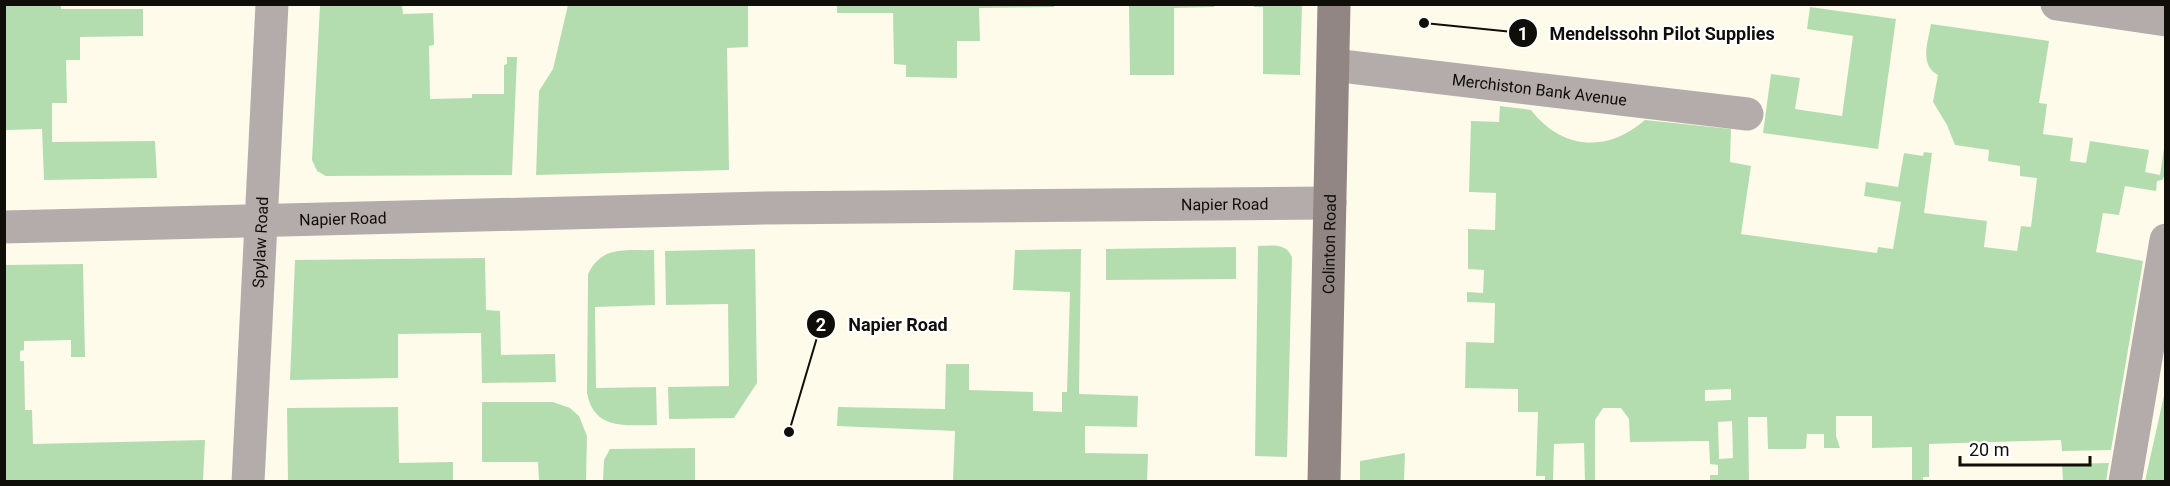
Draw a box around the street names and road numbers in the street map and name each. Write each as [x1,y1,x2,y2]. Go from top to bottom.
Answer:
street label: Merchiston Bank Avenue [1451,70,1628,109]
street label: Napier Road [1181,194,1269,214]
street label: Colinton Road [1318,194,1340,294]
street label: Spylaw Road [248,196,272,288]
street label: Napier Road [299,208,387,229]

